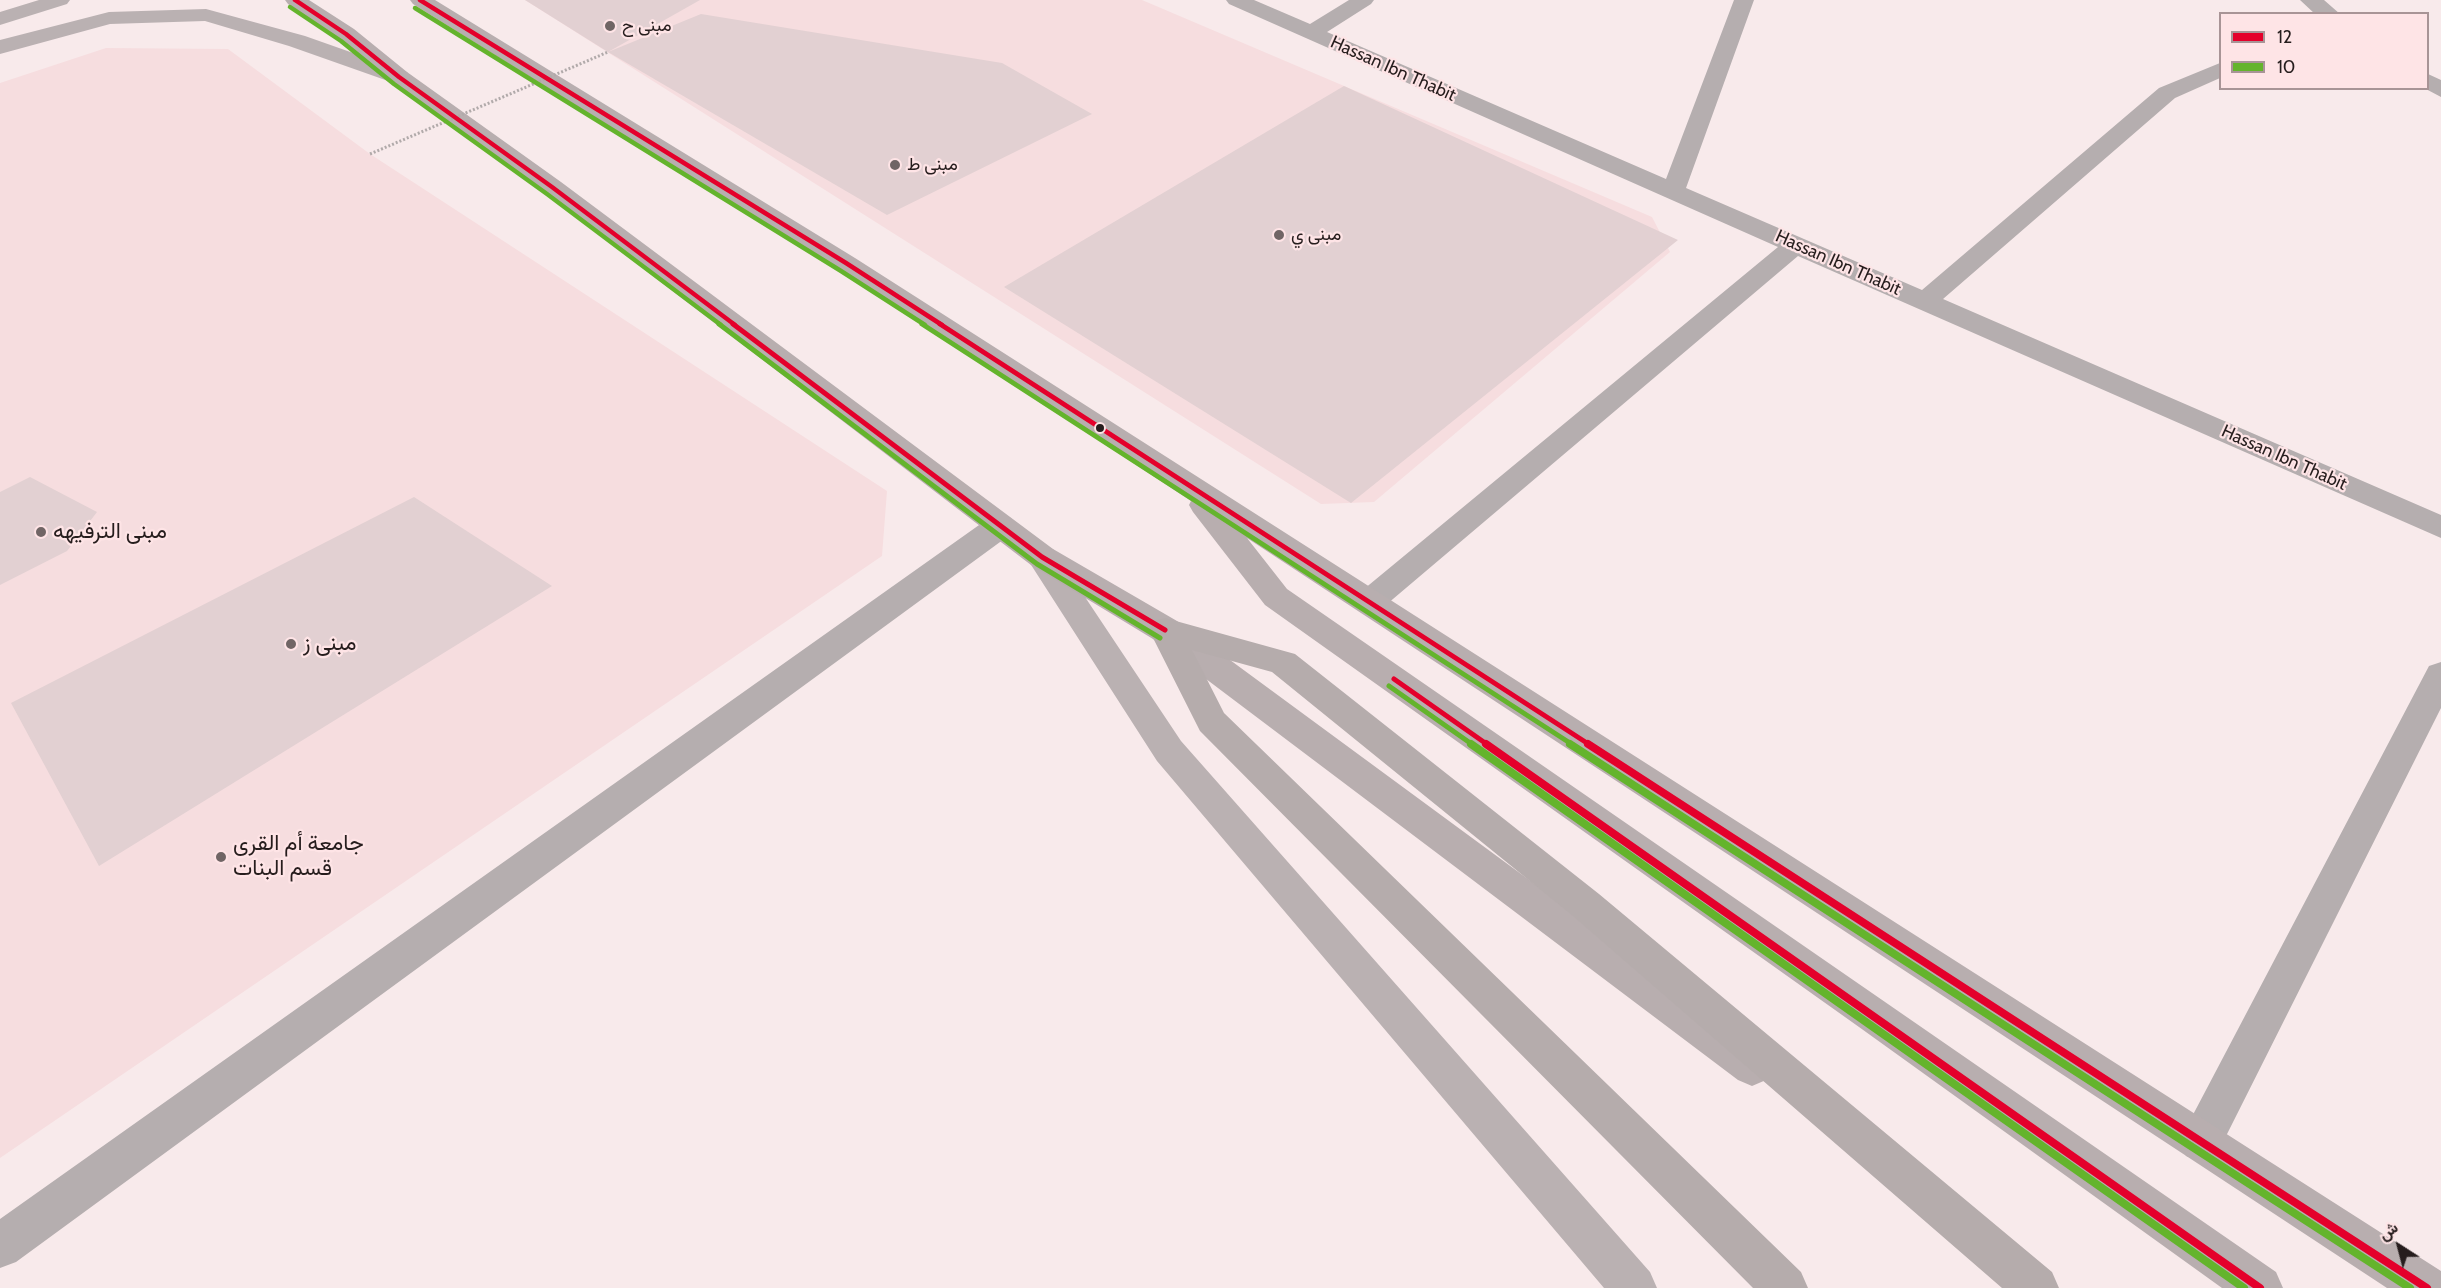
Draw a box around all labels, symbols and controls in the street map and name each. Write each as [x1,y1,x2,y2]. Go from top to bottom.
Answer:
legend [2219,12,2429,90]
place label: مبنى ح [622,15,672,37]
marker: مبنى ح [603,19,617,33]
text: 12 [2277,26,2292,48]
street label: Hassan Ibn Thabit [1327,32,1459,106]
text: 10 [2277,56,2295,78]
place label: مبنى ط [907,154,958,176]
marker: مبنى ط [888,158,902,172]
place label: مبنى ي [1291,224,1341,246]
street label: Hassan Ibn Thabit [1772,226,1904,300]
marker: مبنى ي [1272,228,1286,242]
street label: Hassan Ibn Thabit [2218,421,2350,495]
unlabelled marker [1094,422,1106,434]
place label: مبنى الترفيهه [53,519,167,545]
marker: مبنى الترفيهه [34,525,48,539]
place label: مبنى ز [303,631,357,657]
marker: مبنى ز [284,637,298,651]
place label: جامعة أم القرى قسم البنات [233,831,364,882]
marker: جامعة أم القرى قسم البنات [214,850,228,864]
north arrow [2369,1216,2429,1276]
text: ش [2375,1218,2401,1244]

